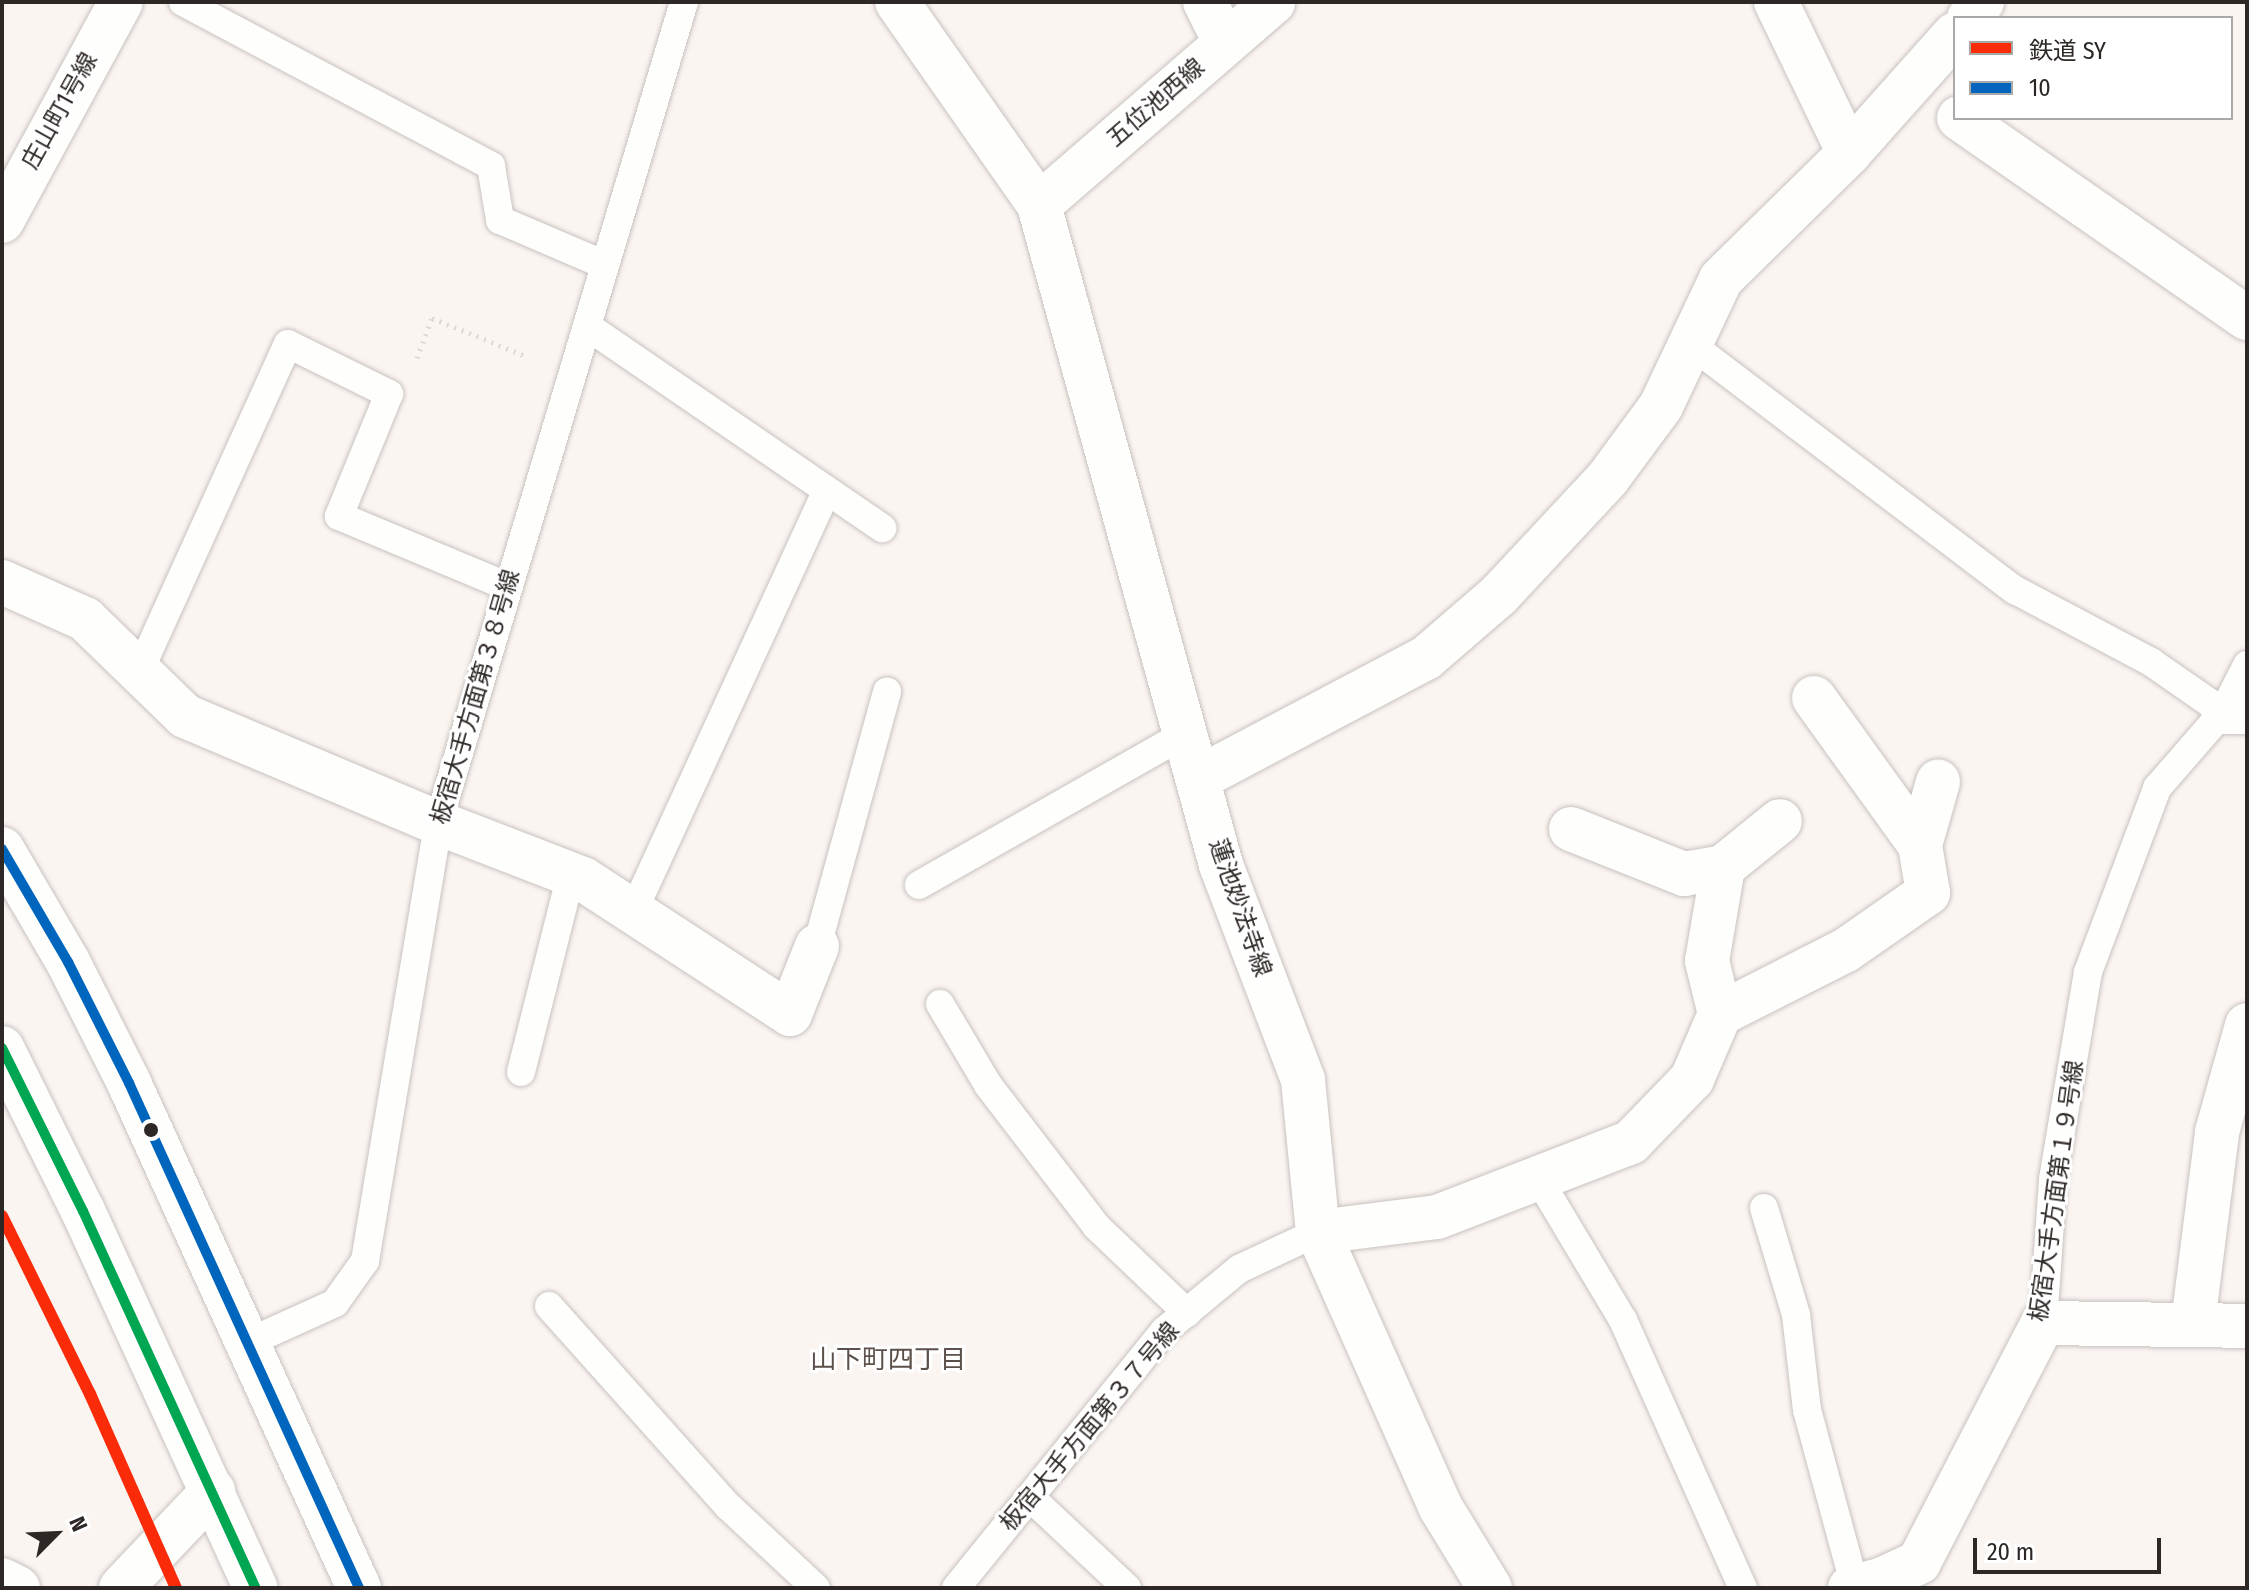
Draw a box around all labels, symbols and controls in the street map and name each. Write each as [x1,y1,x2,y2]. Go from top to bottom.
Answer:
legend [1953,16,2233,120]
text: 鉄道 SY [2029,37,2106,65]
street label: 庄山町1号線 [16,47,104,175]
street label: 五位池西線 [1101,53,1211,153]
text: 10 [2029,74,2051,102]
street label: 板宿大手方面第３８号線 [426,566,526,828]
street label: 蓮池妙法寺線 [1203,835,1277,981]
street label: 板宿大手方面第１９号線 [2024,1058,2090,1324]
unlabelled marker [143,1122,159,1138]
street label: 板宿大手方面第３７号線 [994,1317,1186,1537]
district label: 山下町四丁目 [810,1344,966,1376]
north arrow [16,1494,96,1574]
text: N [63,1513,93,1536]
scale bar [1977,1522,2165,1572]
text: 20 m [1987,1538,2034,1566]

